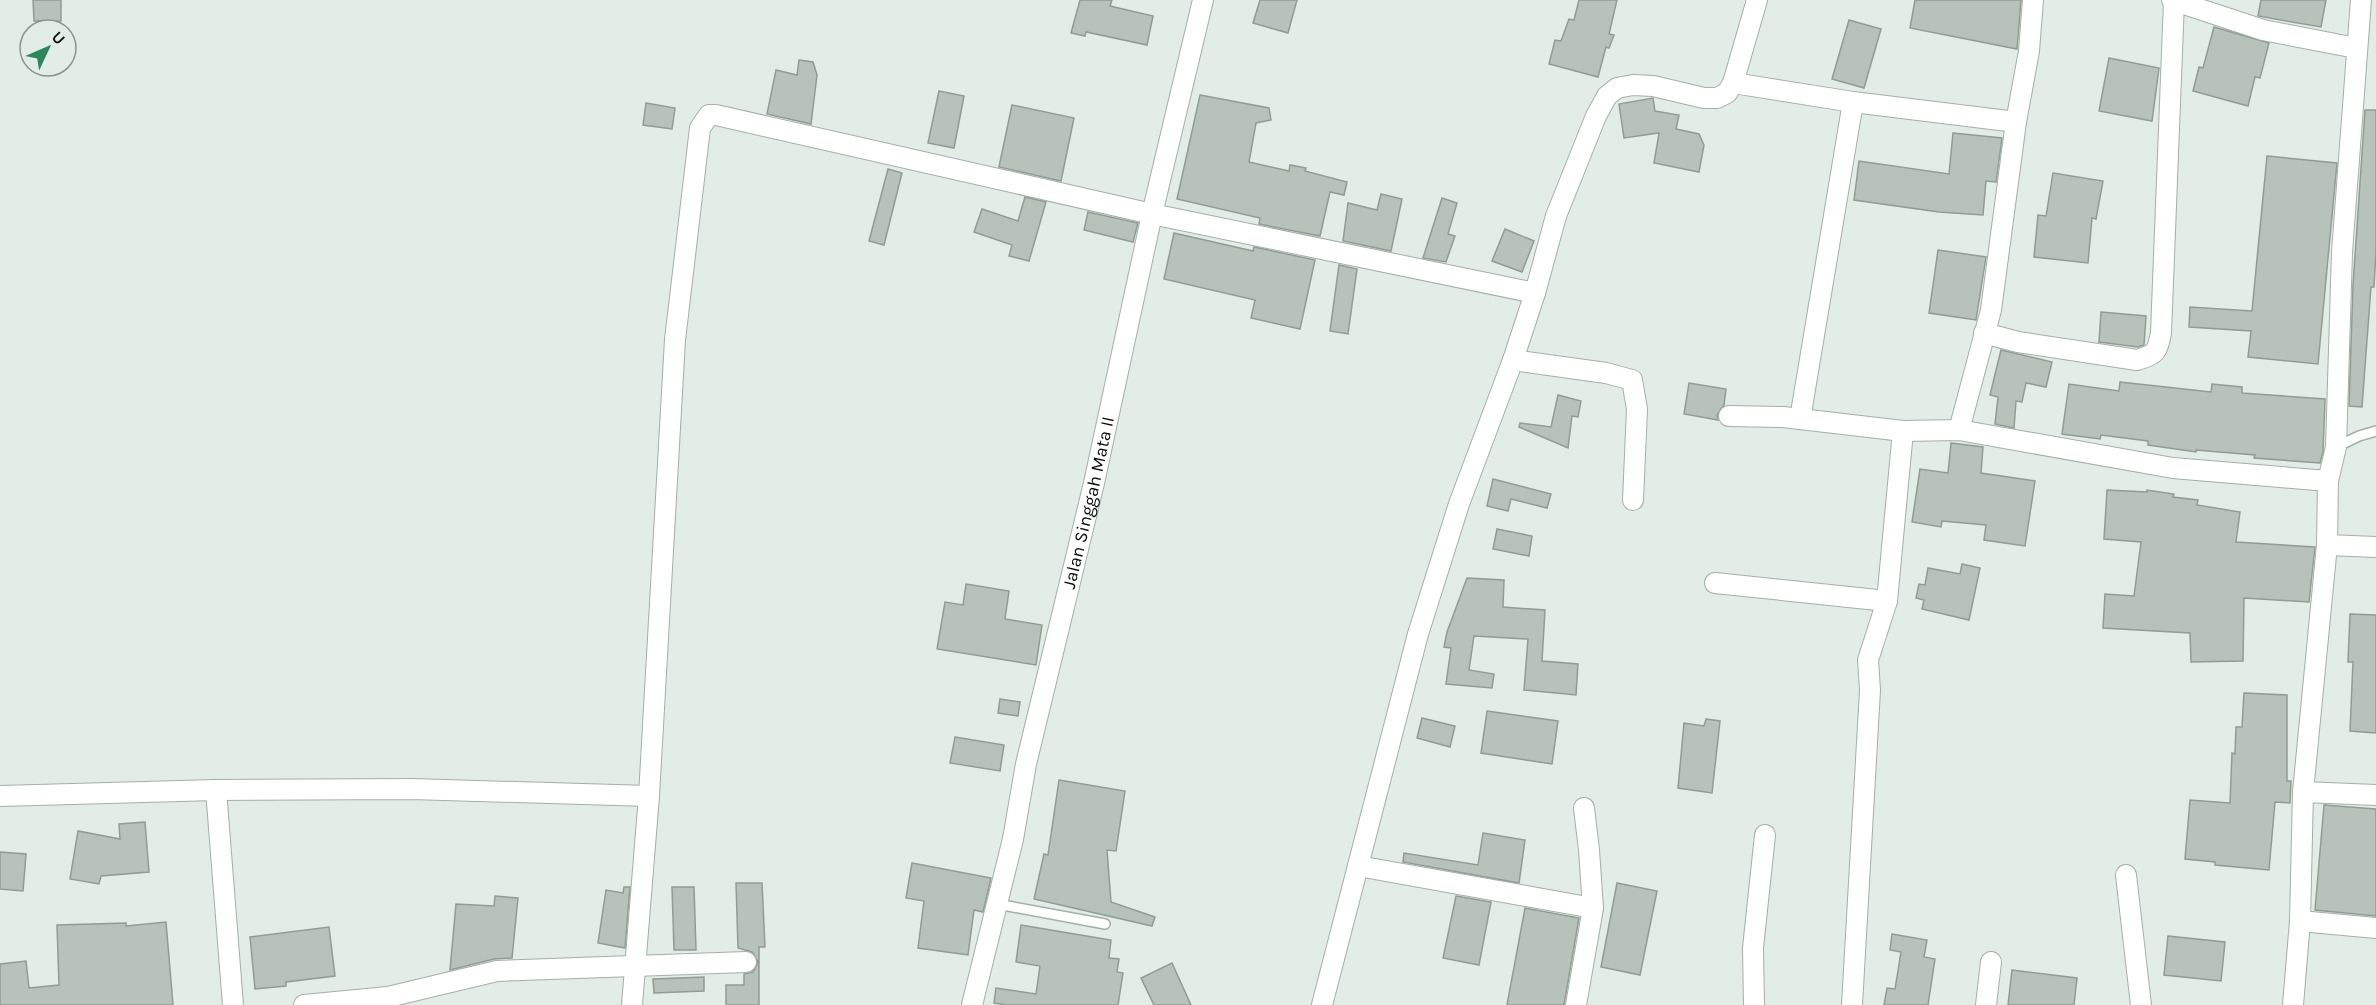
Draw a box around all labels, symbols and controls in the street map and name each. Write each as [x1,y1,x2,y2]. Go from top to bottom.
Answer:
north arrow [18,18,78,78]
text: U [48,27,69,48]
street label: Jalan Singgah Mata II [1058,414,1119,591]

